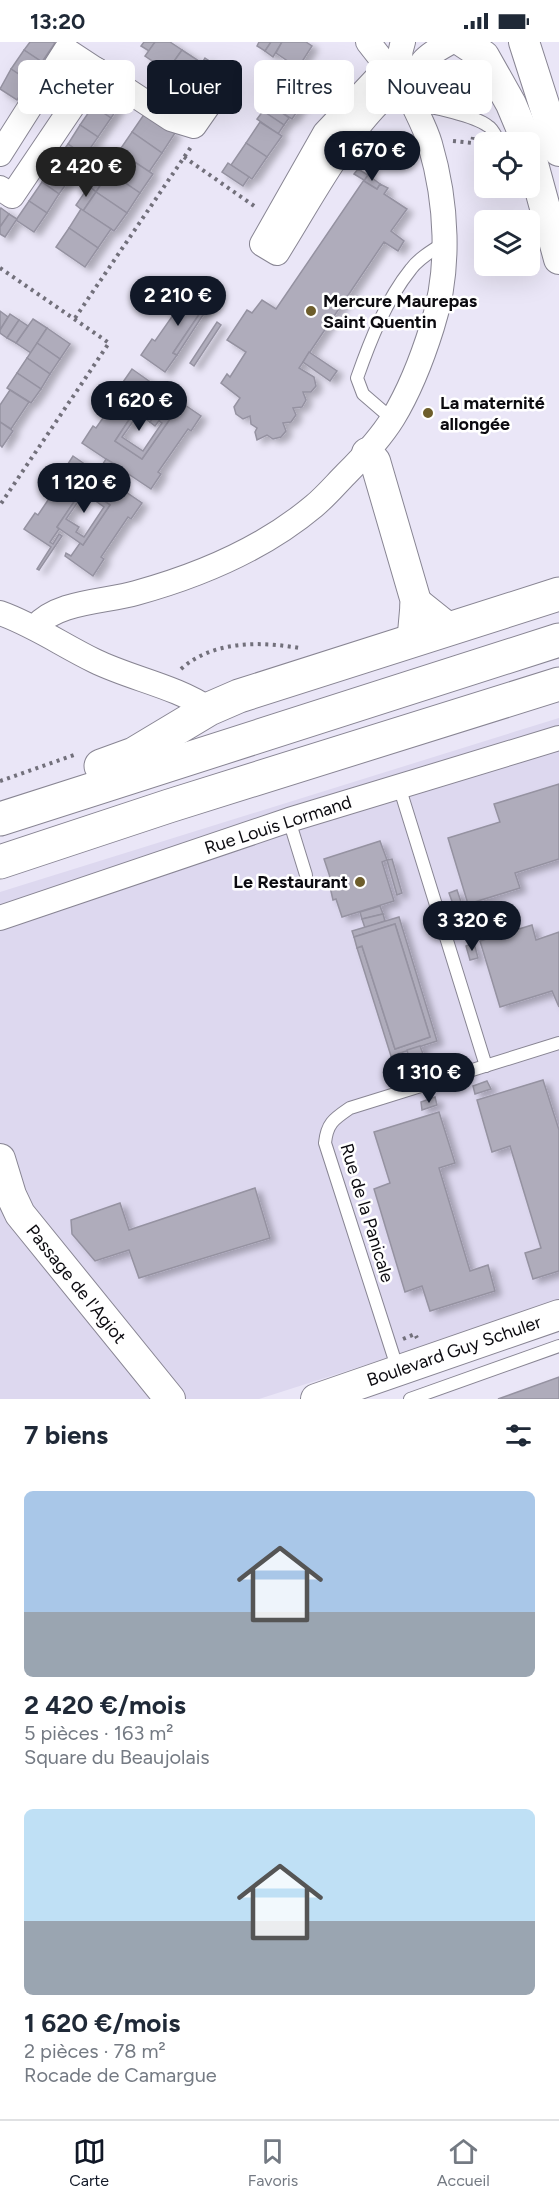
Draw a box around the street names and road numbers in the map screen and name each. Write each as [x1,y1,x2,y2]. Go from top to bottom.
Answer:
street label: Rue Louis Lormand [202,791,354,859]
street label: Rue de la Panicale [335,1141,399,1285]
street label: Passage de l'Agiot [21,1220,131,1348]
street label: Boulevard Guy Schuler [364,1311,544,1391]

